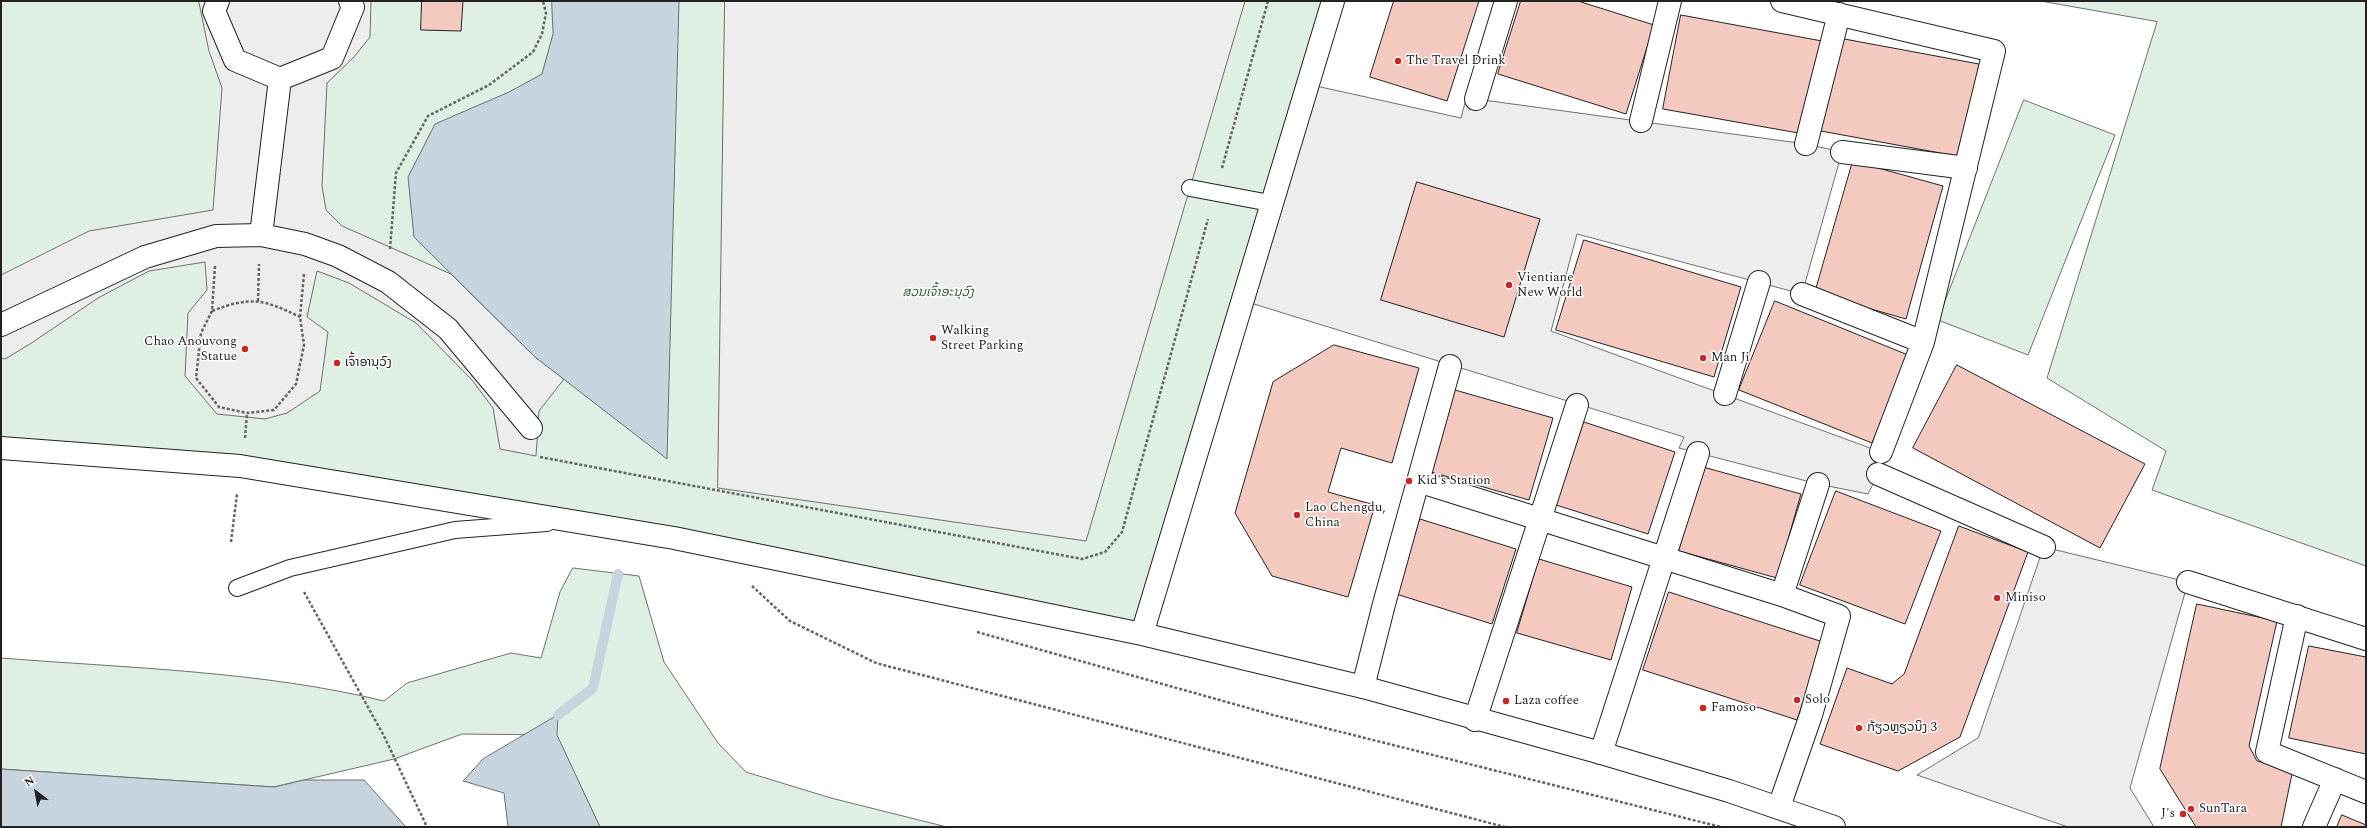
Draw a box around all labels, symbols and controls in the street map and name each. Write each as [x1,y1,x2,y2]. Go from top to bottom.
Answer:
place label: The Travel Drink [1406,53,1506,69]
marker: The Travel Drink [1393,56,1403,66]
place label: Vientiane New World [1517,270,1582,301]
marker: Vientiane New World [1504,280,1514,290]
park label: ສວນເຈົ້າອະນຸວົງ [902,285,974,301]
place label: Walking Street Parking [941,323,1024,354]
marker: Walking Street Parking [928,333,938,343]
place label: Chao Anouvong Statue [144,334,237,365]
marker: Chao Anouvong Statue [240,344,250,354]
place label: Man Ji [1711,350,1750,366]
marker: Man Ji [1698,353,1708,363]
place label: ເຈົ້າອານຸວົງ [345,355,392,371]
marker: ເຈົ້າອານຸວົງ [332,358,342,368]
place label: Kid's Station [1417,473,1491,489]
marker: Kid's Station [1404,476,1414,486]
place label: Lao Chengdu, China [1305,500,1385,531]
marker: Lao Chengdu, China [1292,510,1302,520]
place label: Miniso [2005,590,2046,606]
marker: Miniso [1992,593,2002,603]
place label: Solo [1805,692,1830,708]
place label: Laza coffee [1514,693,1579,709]
marker: Solo [1792,695,1802,705]
marker: Laza coffee [1501,696,1511,706]
place label: Famoso [1711,700,1756,716]
marker: Famoso [1698,703,1708,713]
place label: ກ້ຽວຫຼຽວນິງ 3 [1867,720,1937,736]
marker: ກ້ຽວຫຼຽວນິງ 3 [1854,723,1864,733]
north arrow [16,772,56,812]
text: N [21,772,38,791]
place label: SunTara [2199,801,2247,817]
marker: SunTara [2186,804,2196,814]
place label: J's [2161,806,2175,822]
marker: J's [2178,809,2188,819]

